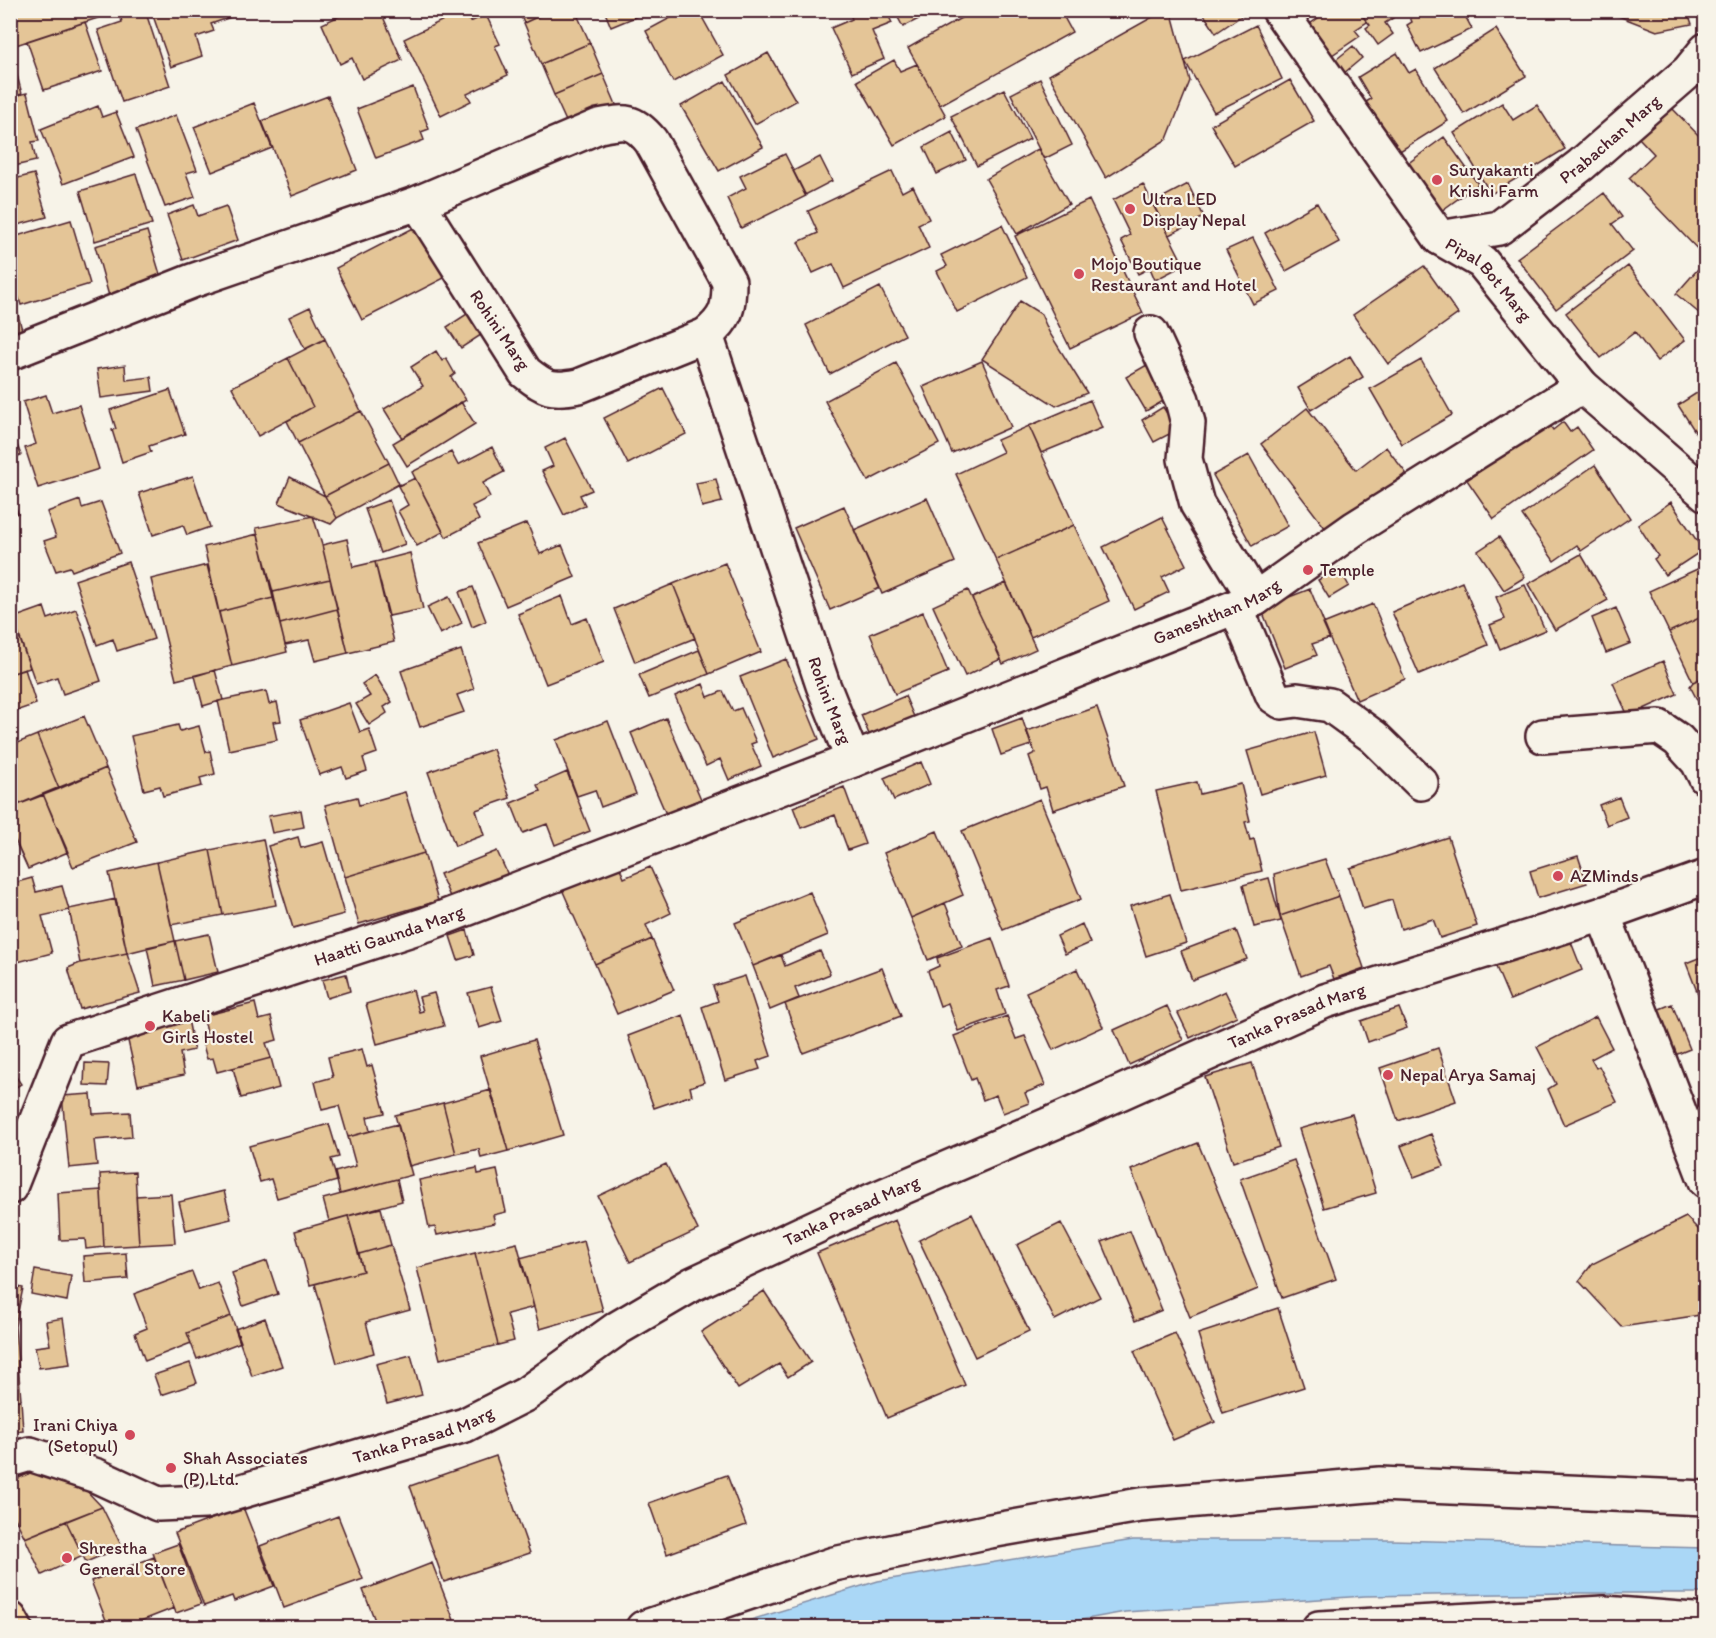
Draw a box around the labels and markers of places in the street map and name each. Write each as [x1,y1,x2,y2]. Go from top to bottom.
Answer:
place label: Suryakanti Krishi Farm [1449,159,1539,202]
marker: Suryakanti Krishi Farm [1430,173,1444,187]
place label: Ultra LED Display Nepal [1142,188,1246,231]
marker: Ultra LED Display Nepal [1123,202,1137,216]
place label: Mojo Boutique Restaurant and Hotel [1091,253,1257,296]
marker: Mojo Boutique Restaurant and Hotel [1072,267,1086,281]
place label: Temple [1320,559,1375,581]
marker: Temple [1301,563,1315,577]
place label: AZMinds [1570,865,1639,887]
marker: AZMinds [1551,869,1565,883]
place label: Kabeli Girls Hostel [162,1005,254,1048]
marker: Kabeli Girls Hostel [143,1019,157,1033]
place label: Nepal Arya Samaj [1400,1064,1536,1086]
marker: Nepal Arya Samaj [1381,1068,1395,1082]
place label: Irani Chiya (Setopul) [33,1414,119,1457]
marker: Irani Chiya (Setopul) [123,1428,137,1442]
place label: Shah Associates (P) Ltd. [183,1447,308,1490]
marker: Shah Associates (P) Ltd. [164,1461,178,1475]
place label: Shrestha General Store [79,1537,185,1580]
marker: Shrestha General Store [60,1551,74,1565]

